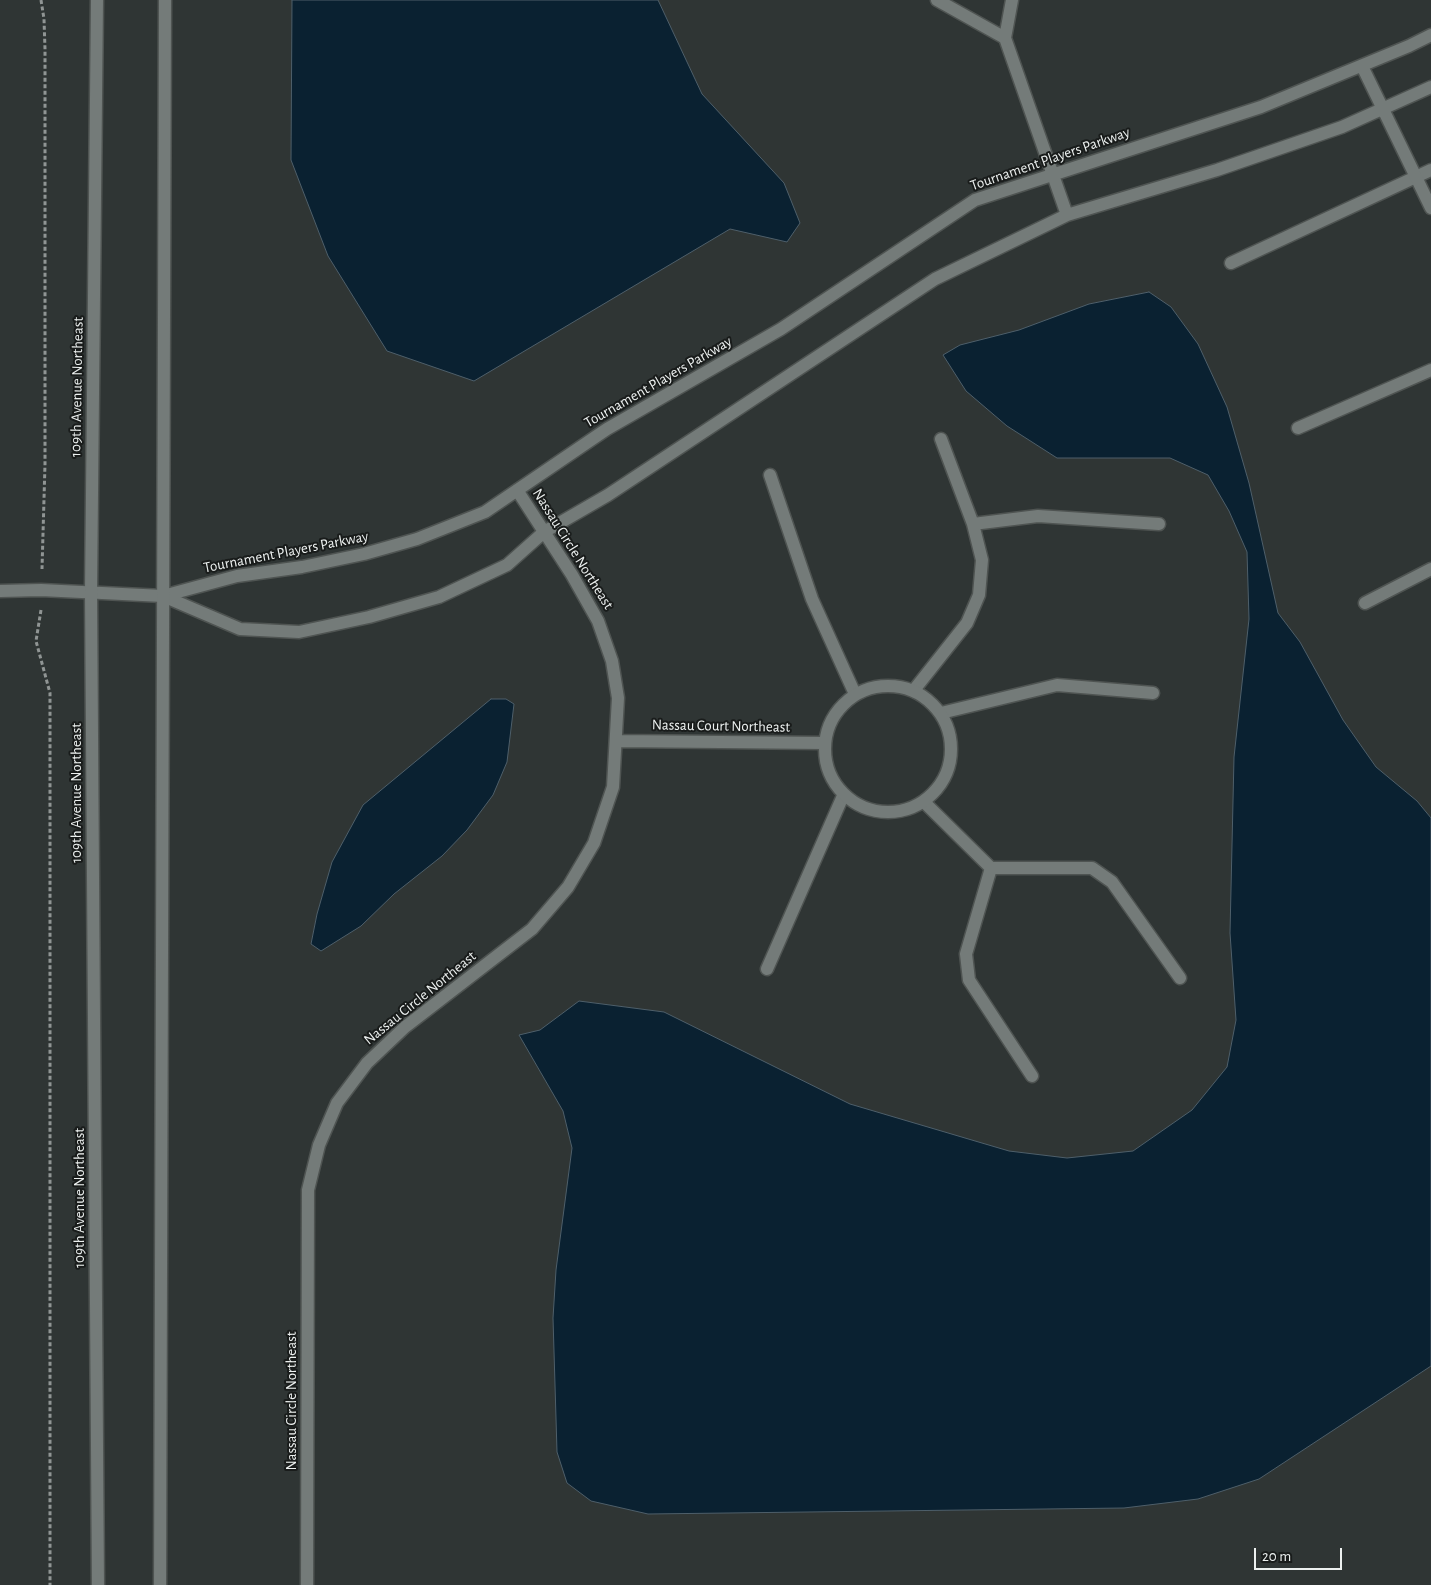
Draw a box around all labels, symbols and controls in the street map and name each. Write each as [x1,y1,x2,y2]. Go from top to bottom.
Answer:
street label: Tournament Players Parkway [968,123,1132,195]
street label: 109th Avenue Northeast [67,317,87,457]
street label: Tournament Players Parkway [581,332,735,432]
street label: Nassau Circle Northeast [529,485,617,613]
street label: Tournament Players Parkway [202,527,370,577]
street label: Nassau Court Northeast [652,716,790,736]
street label: 109th Avenue Northeast [67,723,85,863]
street label: Nassau Circle Northeast [360,947,480,1049]
street label: 109th Avenue Northeast [70,1128,88,1268]
street label: Nassau Circle Northeast [282,1332,300,1470]
scale bar [1256,1538,1344,1570]
text: 20 m [1262,1549,1291,1564]

